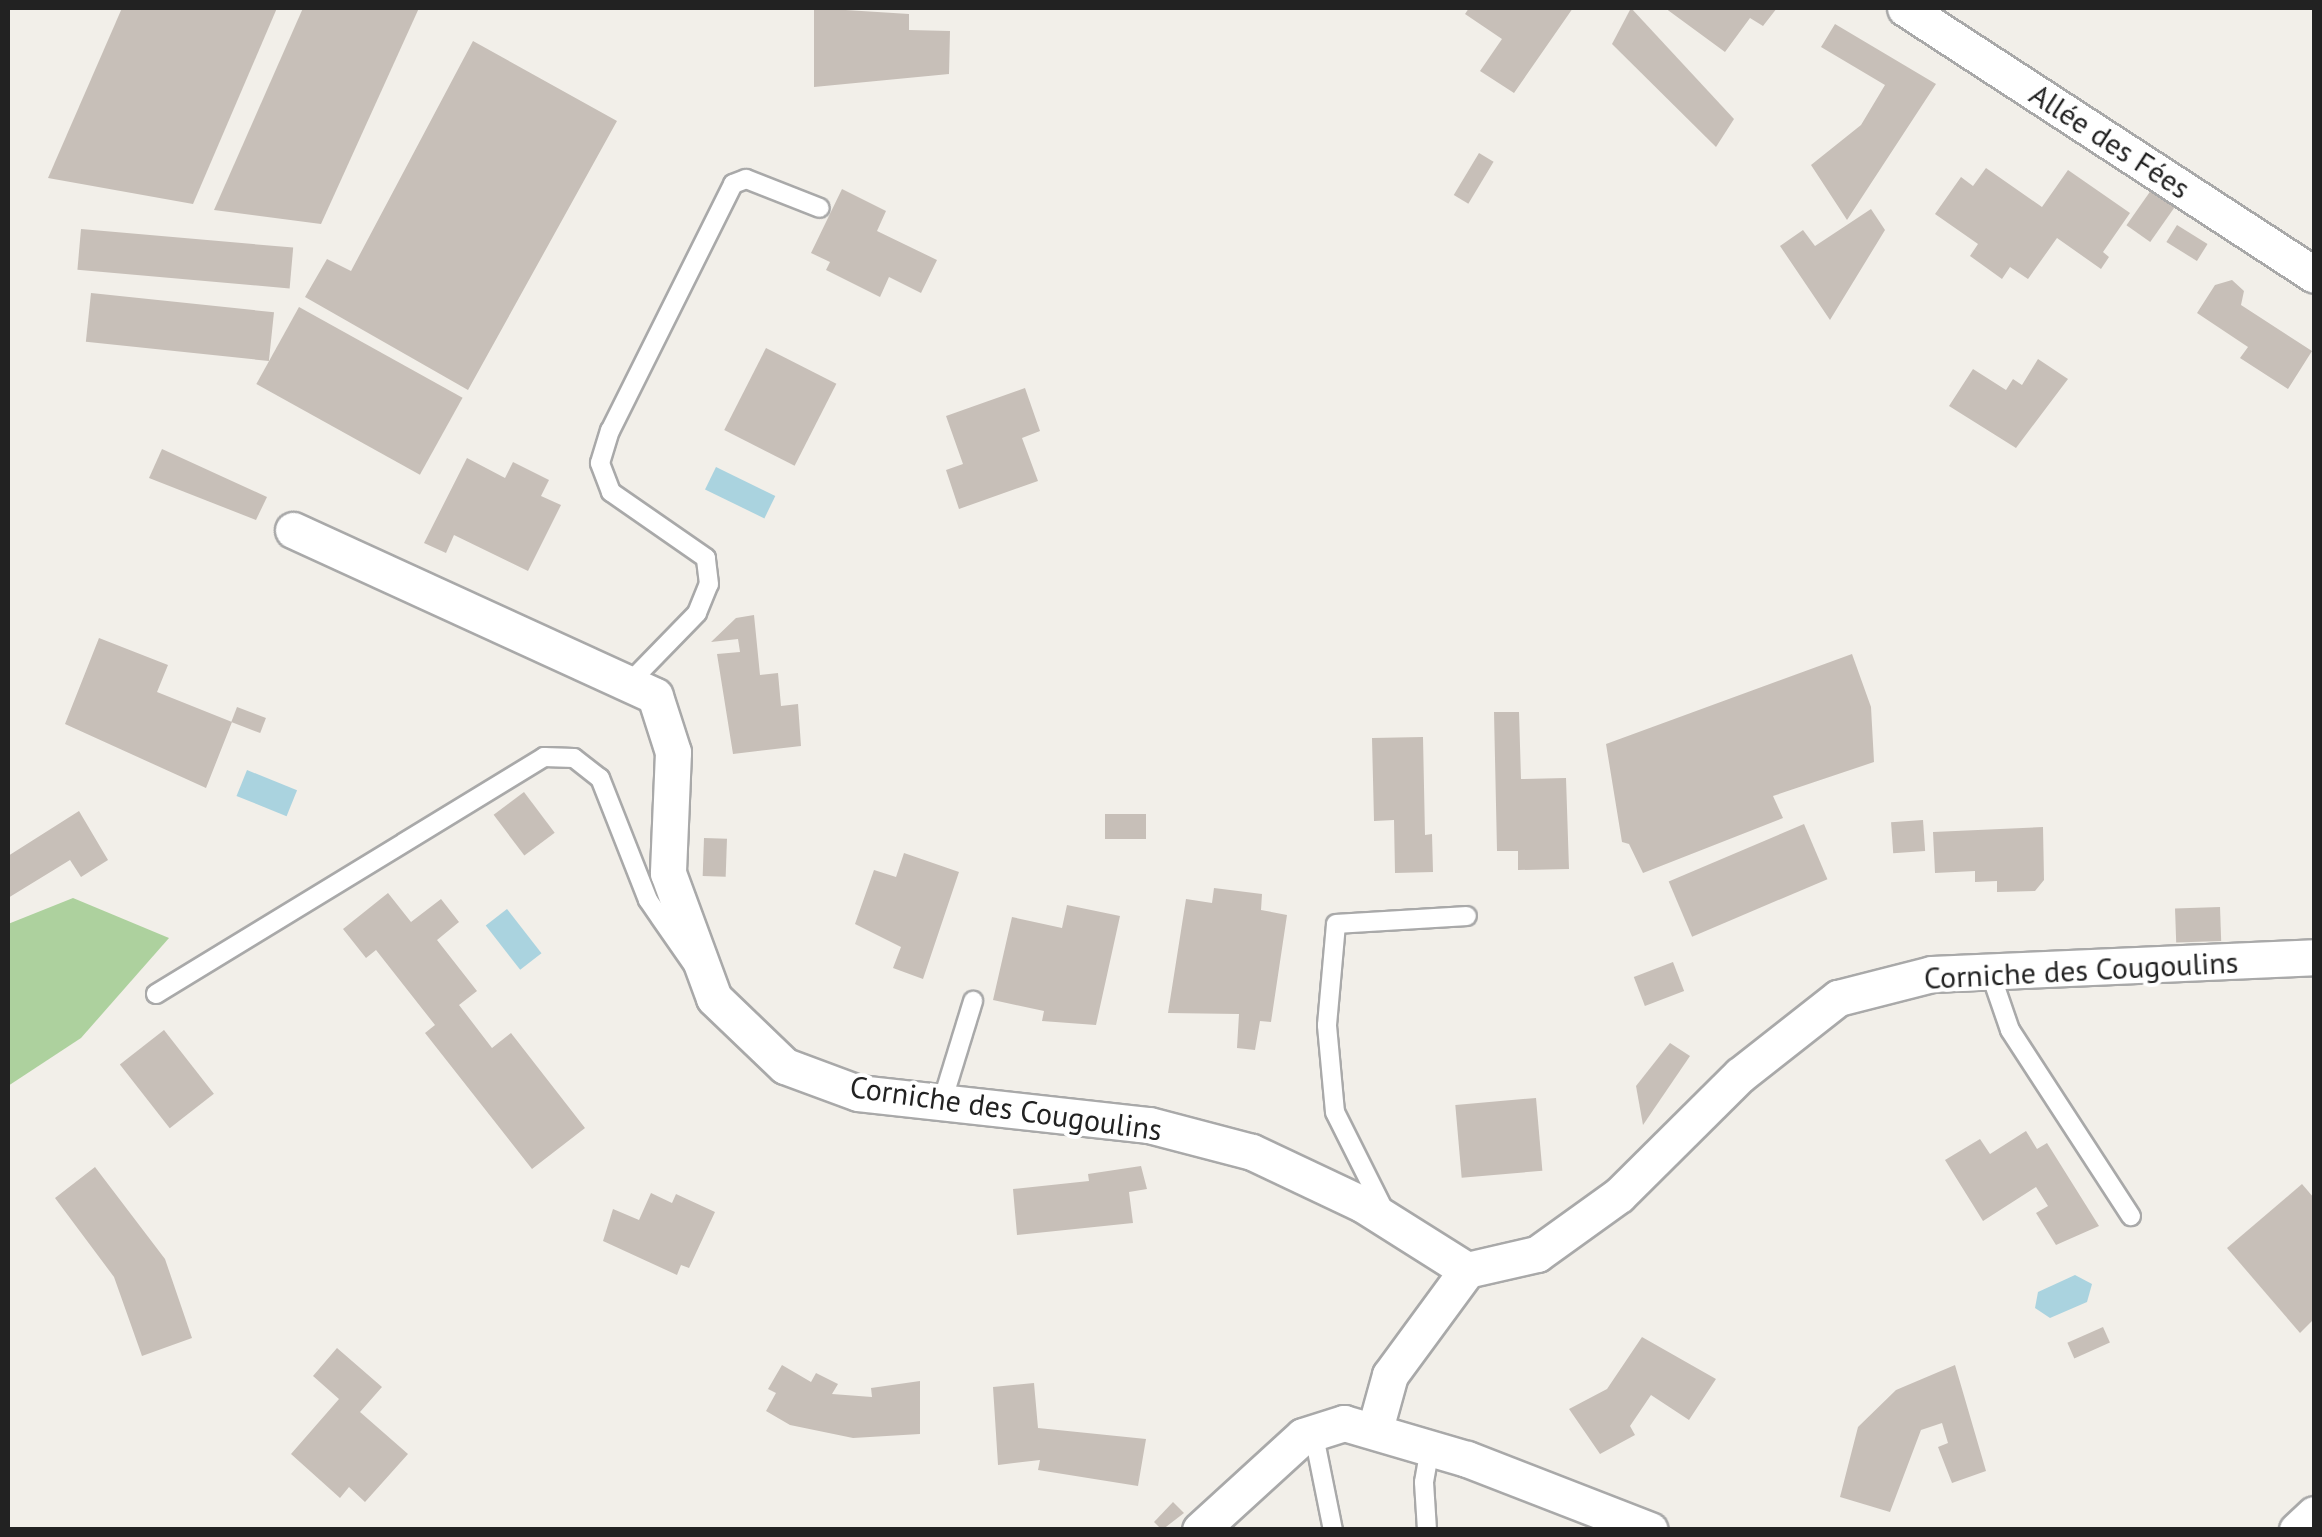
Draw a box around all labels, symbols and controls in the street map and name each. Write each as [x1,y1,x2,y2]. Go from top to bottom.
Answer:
street label: Allée des Fées [2023,76,2197,206]
street label: Corniche des Cougoulins [1923,944,2239,996]
street label: Corniche des Cougoulins [848,1068,1164,1148]

